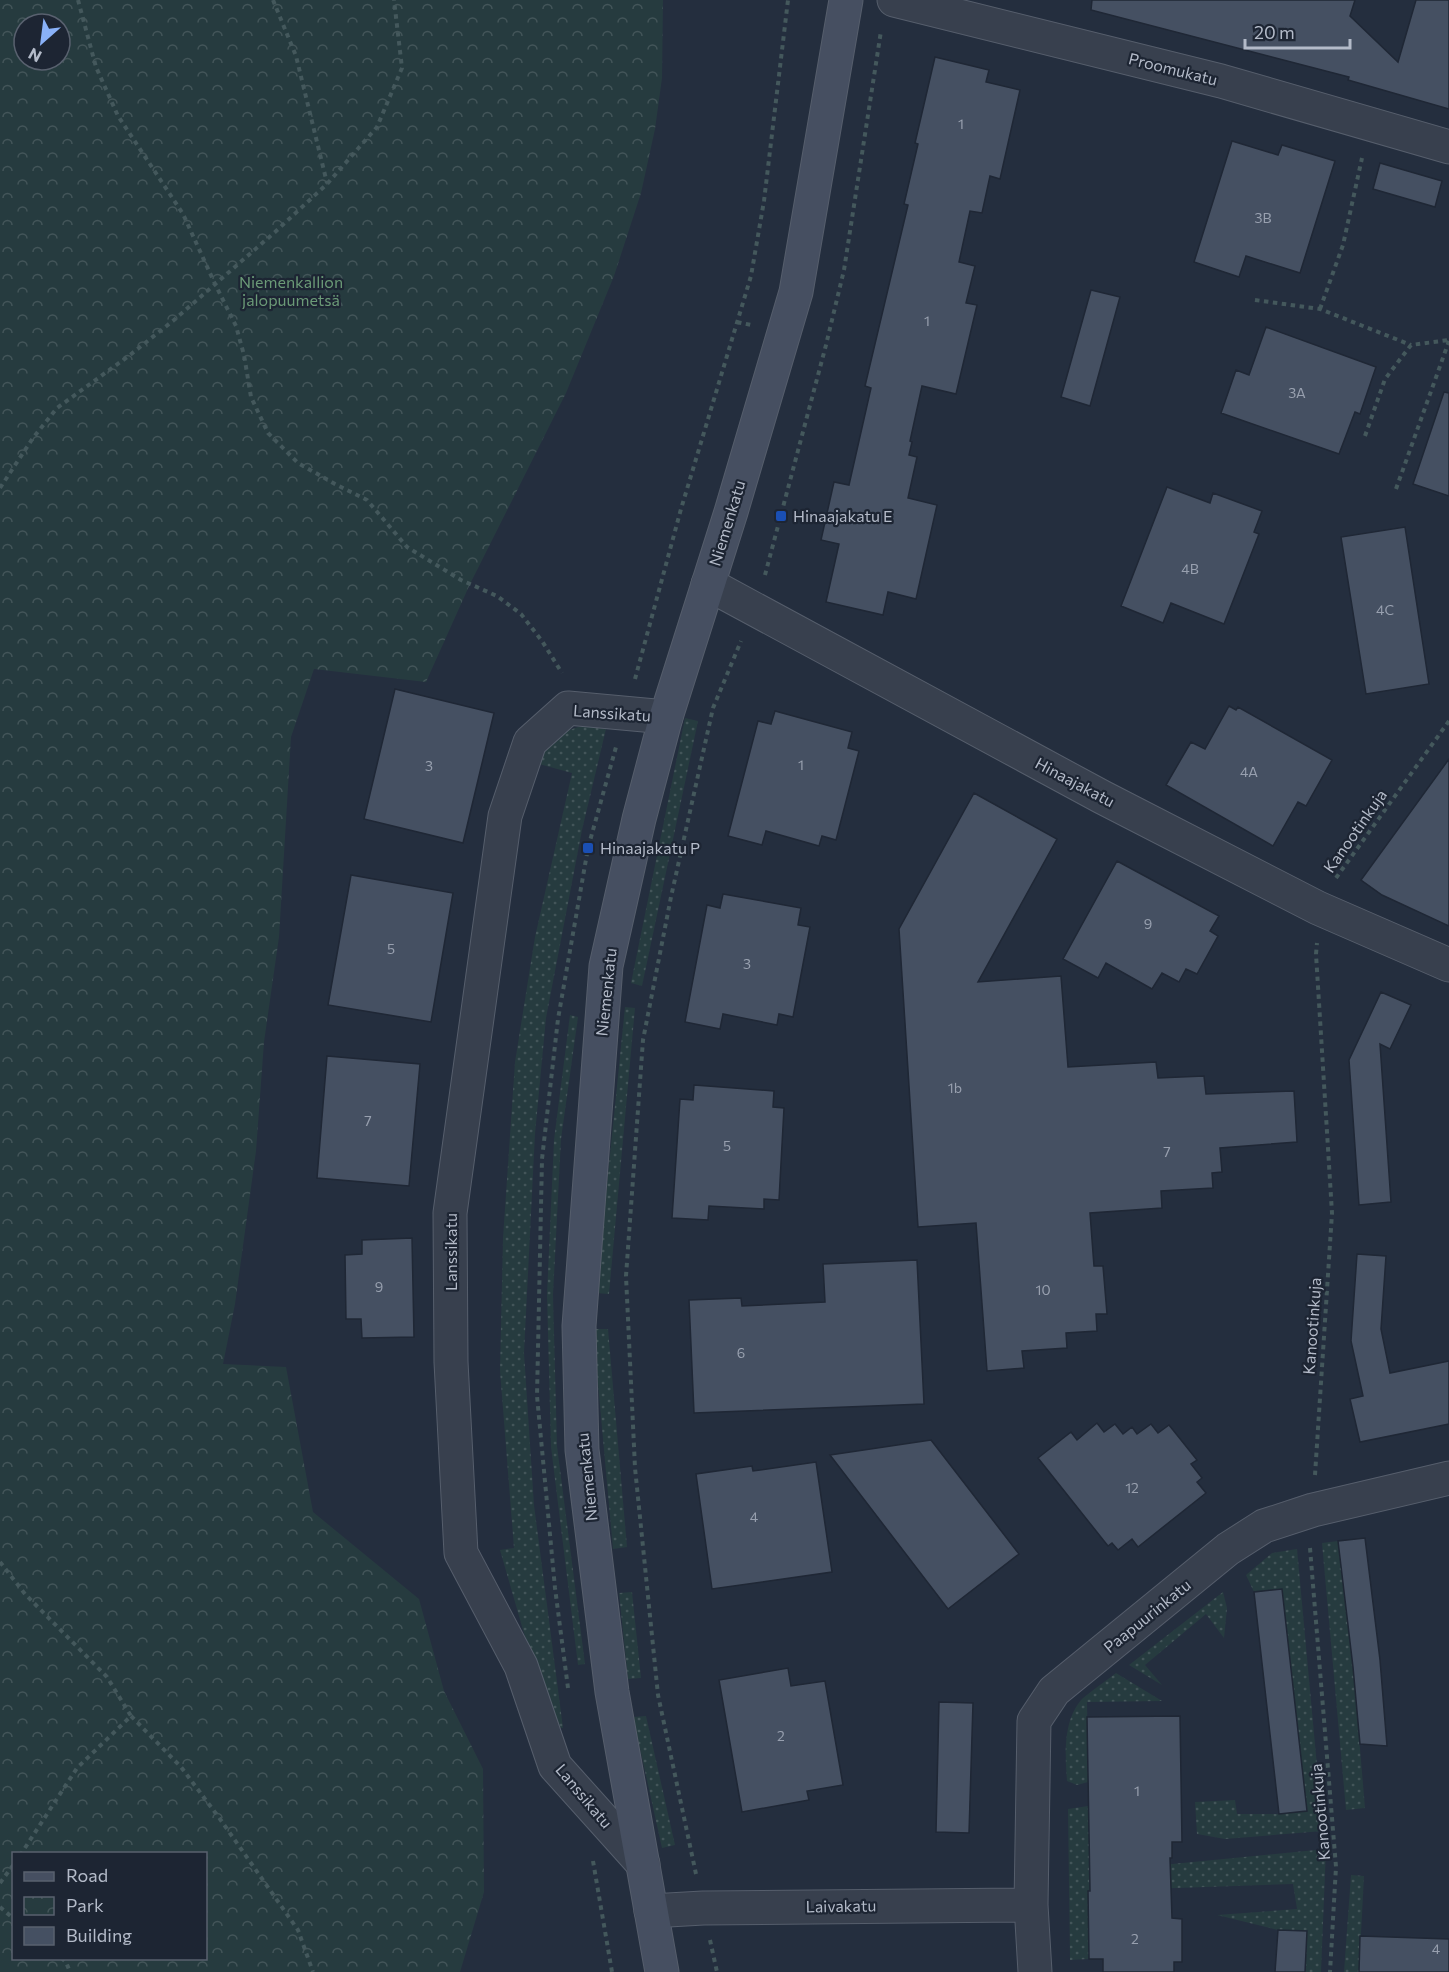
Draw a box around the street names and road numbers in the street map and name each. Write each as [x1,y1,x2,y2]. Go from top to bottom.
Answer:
street label: Proomukatu [1127,48,1219,89]
street label: Niemenkatu [704,478,749,568]
street label: Lanssikatu [573,700,652,725]
street label: Hinaajakatu [1032,753,1118,810]
street label: Kanootinkuja [1319,785,1390,876]
street label: Niemenkatu [591,947,620,1037]
street label: Lanssikatu [441,1213,460,1291]
street label: Kanootinkuja [1299,1277,1324,1375]
street label: Niemenkatu [572,1432,601,1522]
street label: Paapuurinkatu [1099,1575,1194,1656]
street label: Lanssikatu [552,1760,617,1832]
street label: Kanootinkuja [1306,1763,1333,1861]
street label: Laivakatu [806,1895,876,1916]

